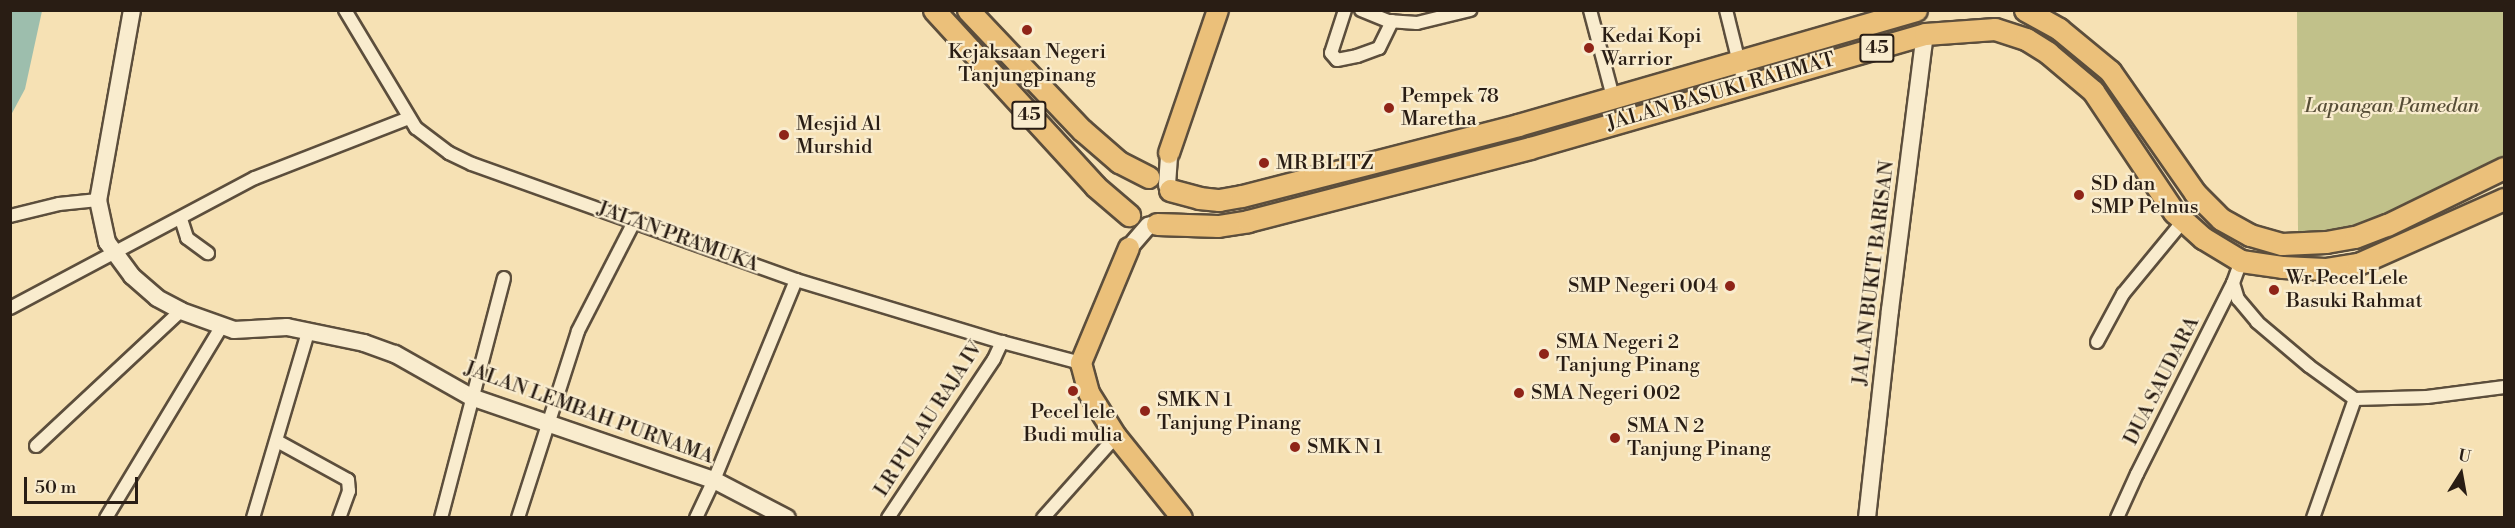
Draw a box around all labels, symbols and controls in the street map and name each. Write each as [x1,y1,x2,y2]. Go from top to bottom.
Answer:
marker: Kejaksaan Negeri Tanjungpinang [1020,23,1034,37]
place label: Kedai Kopi Warrior [1601,24,1702,71]
road number: 45 [1859,33,1895,63]
place label: Kejaksaan Negeri Tanjungpinang [948,40,1106,87]
marker: Kedai Kopi Warrior [1582,41,1596,55]
street label: JALAN BASUKI RAHMAT [1604,48,1838,136]
place label: Pempek 78 Maretha [1401,84,1499,131]
park label: Lapangan Pamedan [2305,94,2479,118]
road number: 45 [1011,100,1047,130]
marker: Pempek 78 Maretha [1382,101,1396,115]
place label: Mesjid Al Murshid [796,112,881,159]
marker: Mesjid Al Murshid [777,128,791,142]
place label: MR BLITZ [1276,151,1374,175]
marker: MR BLITZ [1257,156,1271,170]
street label: JALAN BUKIT BARISAN [1848,159,1900,387]
place label: SD dan SMP Pelnus [2091,172,2198,219]
marker: SD dan SMP Pelnus [2072,188,2086,202]
street label: JALAN PRAMUKA [594,197,762,277]
place label: Wr Pecel Lele Basuki Rahmat [2286,266,2423,313]
place label: SMP Negeri 004 [1568,274,1718,298]
marker: SMP Negeri 004 [1723,279,1737,293]
marker: Wr Pecel Lele Basuki Rahmat [2267,283,2281,297]
street label: DUA SAUDARA [2119,313,2205,449]
place label: SMA Negeri 2 Tanjung Pinang [1556,330,1700,377]
street label: LR PULAU RAJA IV [870,337,988,501]
marker: SMA Negeri 2 Tanjung Pinang [1537,347,1551,361]
street label: JALAN LEMBAH PURNAMA [461,357,717,469]
place label: SMA Negeri 002 [1531,381,1680,405]
marker: Pecel lele Budi mulia [1066,384,1080,398]
marker: SMA Negeri 002 [1512,386,1526,400]
place label: SMK N 1 Tanjung Pinang [1157,388,1301,435]
place label: Pecel lele Budi mulia [1023,400,1123,447]
marker: SMK N 1 Tanjung Pinang [1138,404,1152,418]
place label: SMA N 2 Tanjung Pinang [1627,414,1771,461]
marker: SMA N 2 Tanjung Pinang [1608,431,1622,445]
place label: SMK N 1 [1307,435,1382,459]
marker: SMK N 1 [1288,440,1302,454]
north arrow [2431,444,2491,504]
text: U [2456,445,2472,467]
scale bar [27,465,141,503]
text: 50 m [35,476,76,499]

